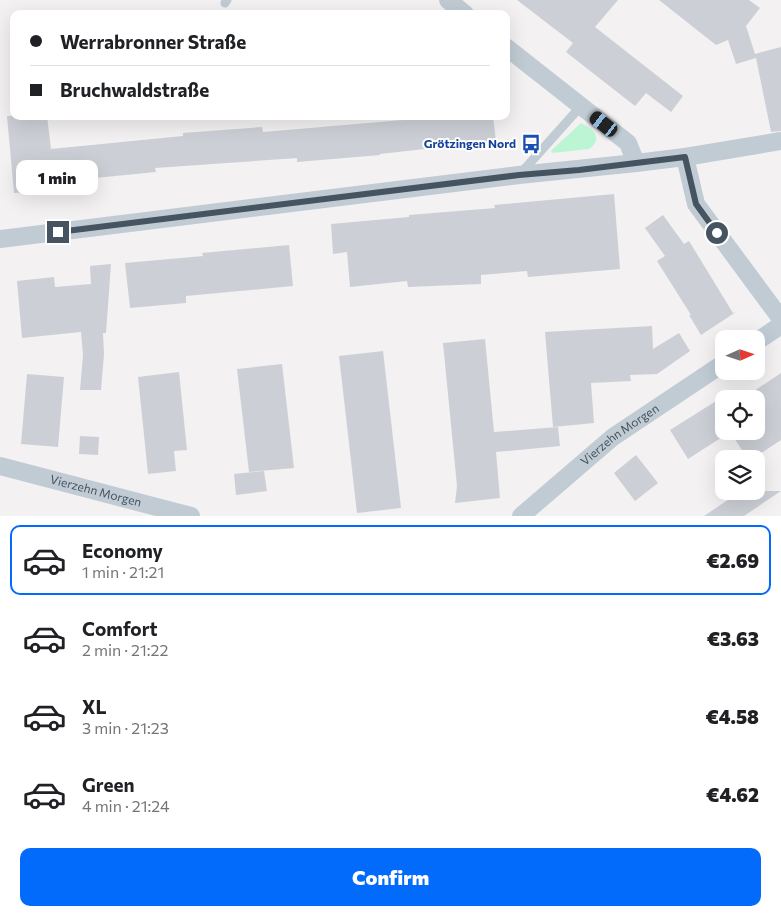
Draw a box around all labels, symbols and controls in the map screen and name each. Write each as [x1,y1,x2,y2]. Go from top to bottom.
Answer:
text: Werrabronner Straße [60,30,246,53]
text: Bruchwaldstraße [60,78,209,101]
car [587,109,620,139]
bus stop icon: Grötzingen Nord [520,133,542,155]
place label: Grötzingen Nord [424,136,516,150]
callout: 1 min [17,160,99,194]
text: 1 min [38,168,76,187]
route end [47,221,69,243]
route start [706,222,728,244]
north arrow [715,330,765,380]
map controls [715,330,765,500]
button: locate [715,390,765,440]
street label: Vierzehn Morgen [577,401,661,468]
button: layers [715,450,765,500]
street label: Vierzehn Morgen [49,471,143,509]
icon: car [22,538,67,583]
text: Economy [82,539,163,562]
text: €2.69 [706,549,759,572]
text: 1 min · 21:21 [82,562,164,581]
icon: car [22,616,67,661]
text: Comfort [82,617,158,640]
text: €3.63 [707,627,759,650]
text: 2 min · 21:22 [82,640,168,659]
icon: car [22,694,67,739]
text: XL [82,695,107,718]
text: €4.58 [705,705,759,728]
text: 3 min · 21:23 [82,718,169,737]
icon: car [22,772,67,817]
text: Green [82,773,134,796]
text: €4.62 [706,783,759,806]
text: 4 min · 21:24 [82,796,170,815]
button: Confirm [20,848,761,906]

